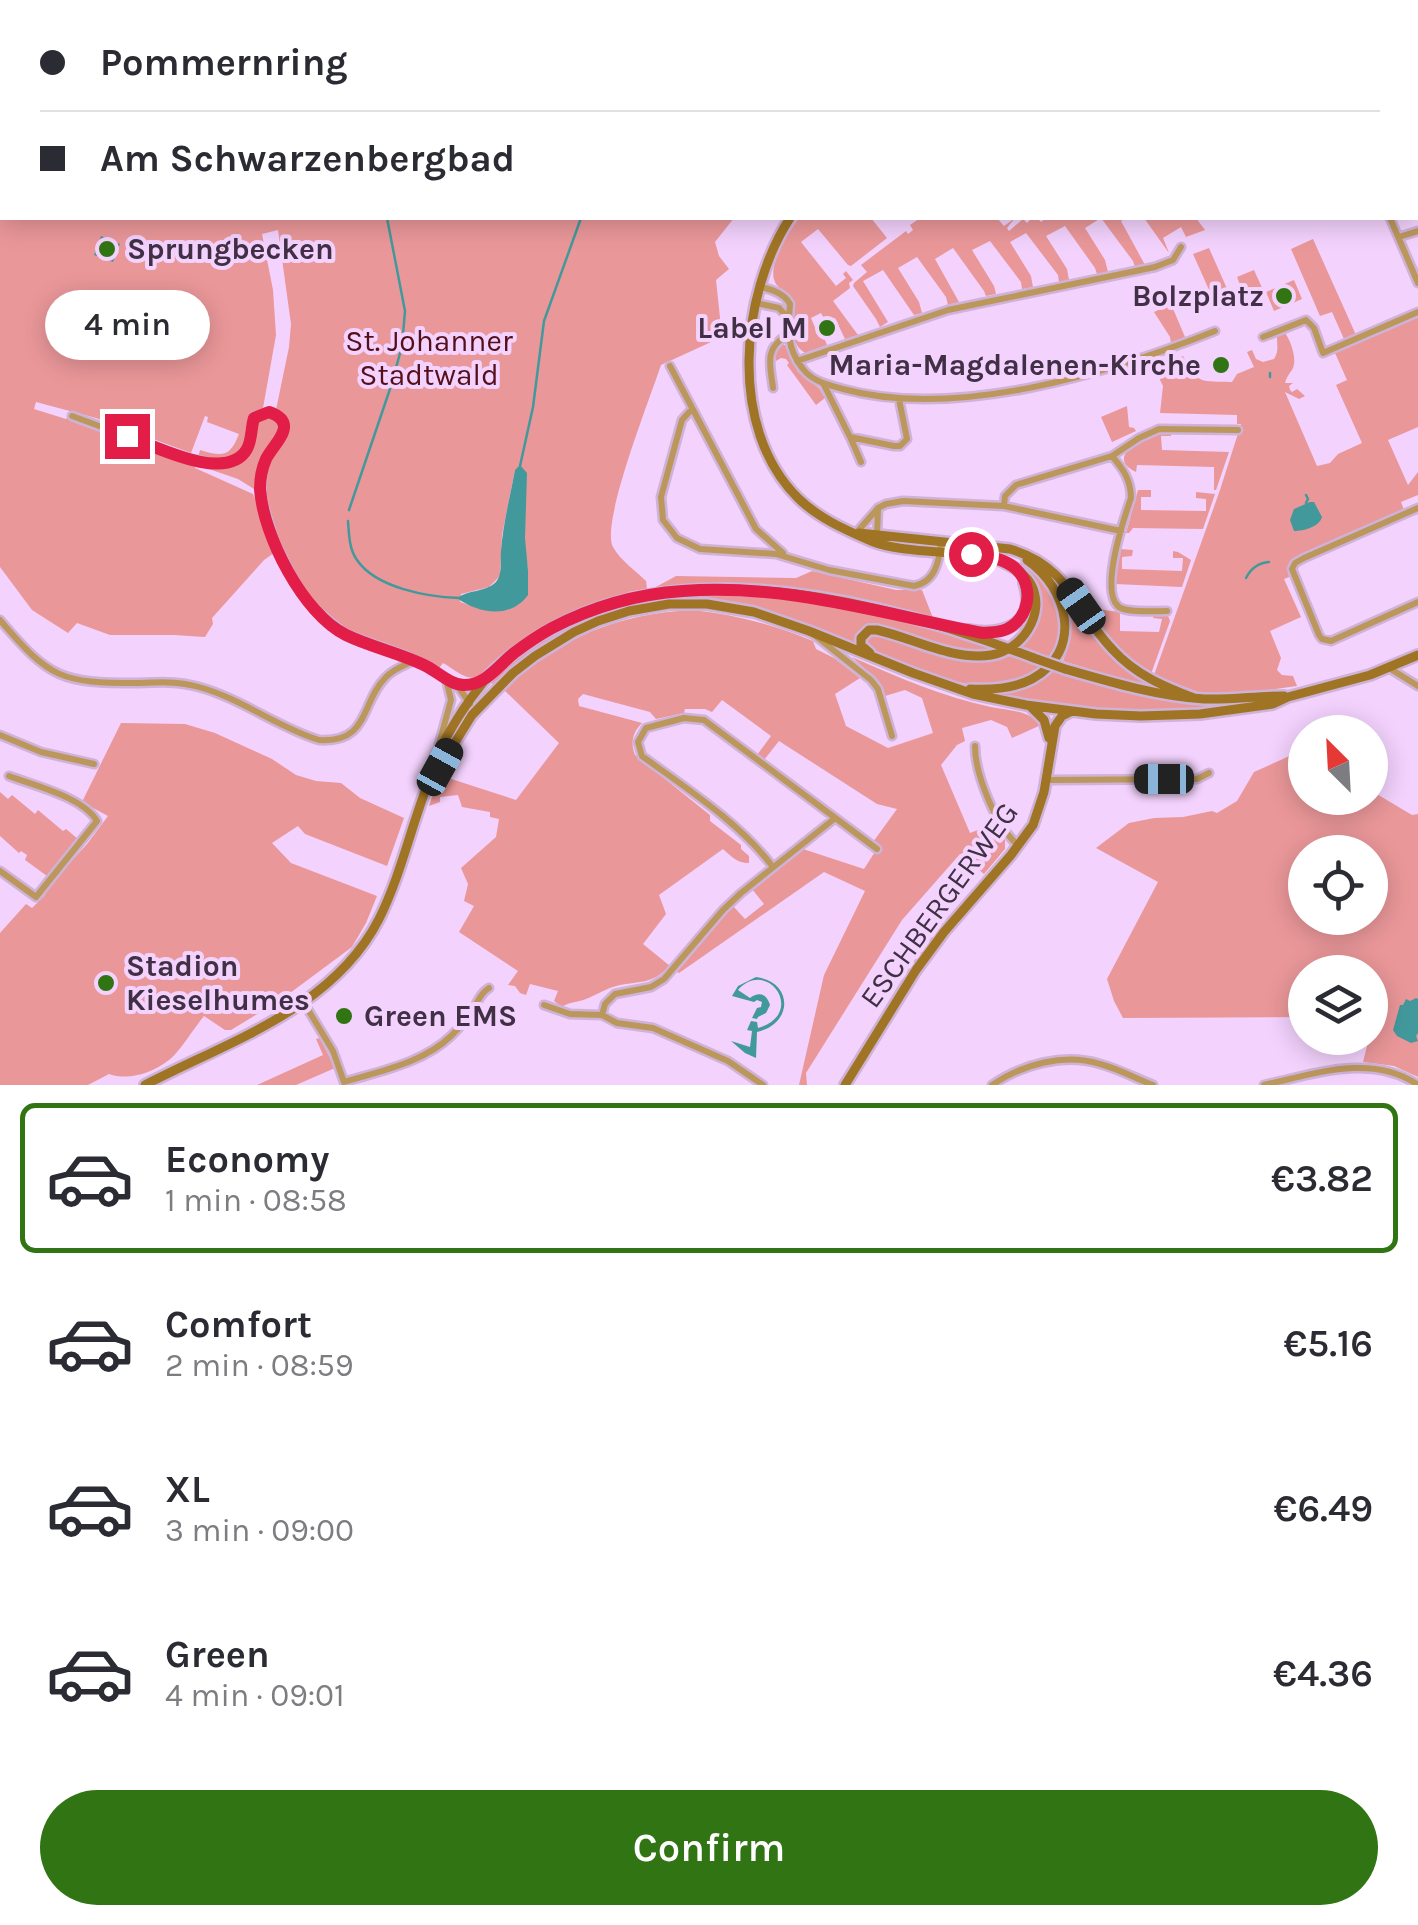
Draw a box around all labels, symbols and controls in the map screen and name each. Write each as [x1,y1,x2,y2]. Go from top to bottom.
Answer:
text: Pommernring [100,40,348,85]
text: Am Schwarzenbergbad [100,136,515,181]
place label: Sprungbecken [127,231,334,267]
marker: Sprungbecken [96,238,118,260]
place label: Bolzplatz [1132,278,1264,314]
marker: Bolzplatz [1273,285,1295,307]
callout: 4 min [44,291,210,361]
text: 4 min [84,306,171,343]
place label: Label M [697,310,807,346]
marker: Label M [816,317,838,339]
park label: St. Johanner Stadtwald [345,323,513,393]
place label: Maria-Magdalenen-Kirche [828,347,1201,383]
marker: Maria-Magdalenen-Kirche [1210,354,1232,376]
route end [105,414,150,459]
route start [949,532,994,577]
car [1052,573,1110,639]
north arrow [1288,715,1388,815]
map controls [1288,715,1388,1055]
car [412,733,468,801]
car [1134,764,1194,794]
street label: ESCHBERGERWEG [852,795,1026,1015]
button: locate [1288,835,1388,935]
place label: Stadion Kieselhumes [126,948,310,1018]
button: layers [1288,955,1388,1055]
marker: Stadion Kieselhumes [95,972,117,994]
place label: Green EMS [364,998,517,1034]
marker: Green EMS [333,1005,355,1027]
icon: car [45,1133,135,1223]
text: Economy [165,1137,329,1182]
text: €3.82 [1271,1156,1373,1201]
text: 1 min · 08:58 [165,1182,347,1219]
icon: car [45,1298,135,1388]
text: Comfort [165,1302,312,1347]
text: €5.16 [1283,1321,1373,1366]
text: 2 min · 08:59 [165,1347,354,1384]
icon: car [45,1463,135,1553]
text: XL [165,1467,210,1512]
text: €6.49 [1274,1486,1373,1531]
text: 3 min · 09:00 [165,1512,354,1549]
icon: car [45,1628,135,1718]
text: Green [165,1632,270,1677]
text: €4.36 [1273,1651,1373,1696]
text: 4 min · 09:01 [165,1677,345,1714]
button: Confirm [40,1790,1378,1905]

